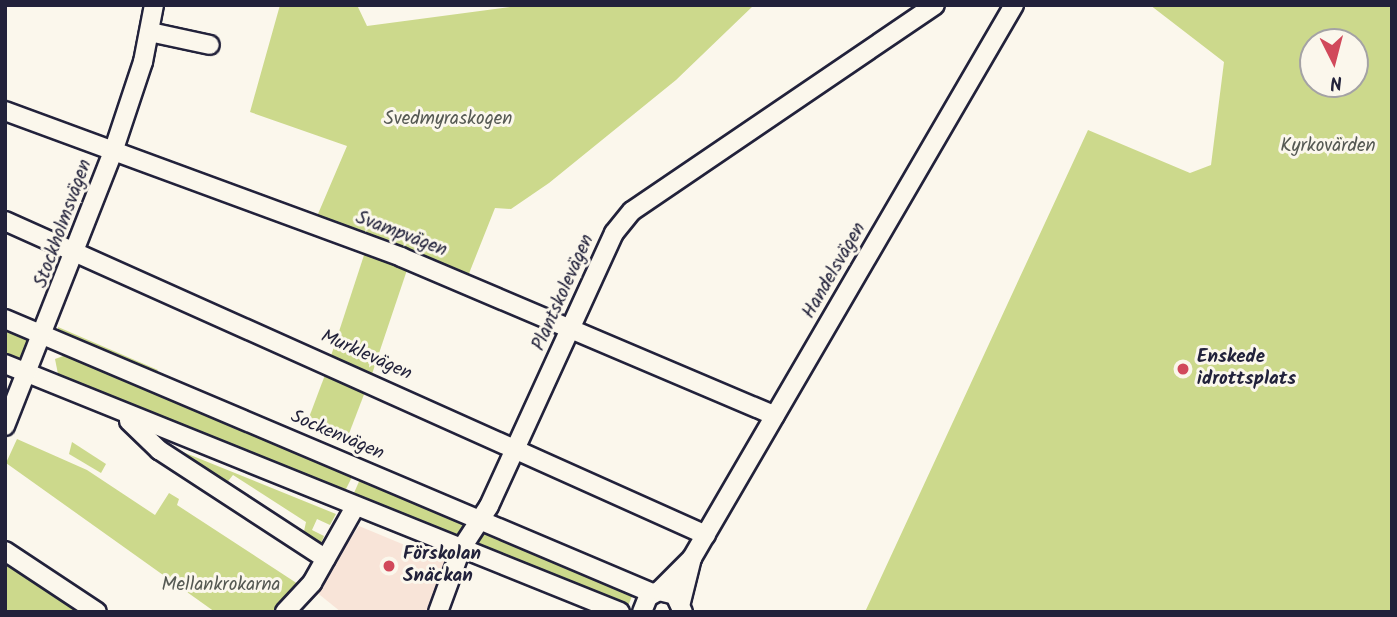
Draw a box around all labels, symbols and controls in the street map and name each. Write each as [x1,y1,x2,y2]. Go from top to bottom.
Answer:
north arrow [1299,28,1369,98]
text: N [1328,66,1344,97]
park label: Svedmyraskogen [384,109,512,131]
park label: Kyrkovärden [1280,136,1376,158]
street label: Stockholmsvägen [30,157,98,291]
street label: Svampvägen [352,207,450,263]
street label: Handelsvägen [798,219,872,323]
street label: Plantskolevägen [528,231,600,355]
street label: Murklevägen [317,326,415,386]
place label: Enskede idrottsplats [1197,347,1296,391]
marker: Enskede idrottsplats [1175,361,1191,377]
street label: Sockenvägen [287,406,387,466]
place label: Förskolan Snäckan [403,544,481,588]
marker: Förskolan Snäckan [381,558,397,574]
park label: Mellankrokarna [162,575,280,597]

